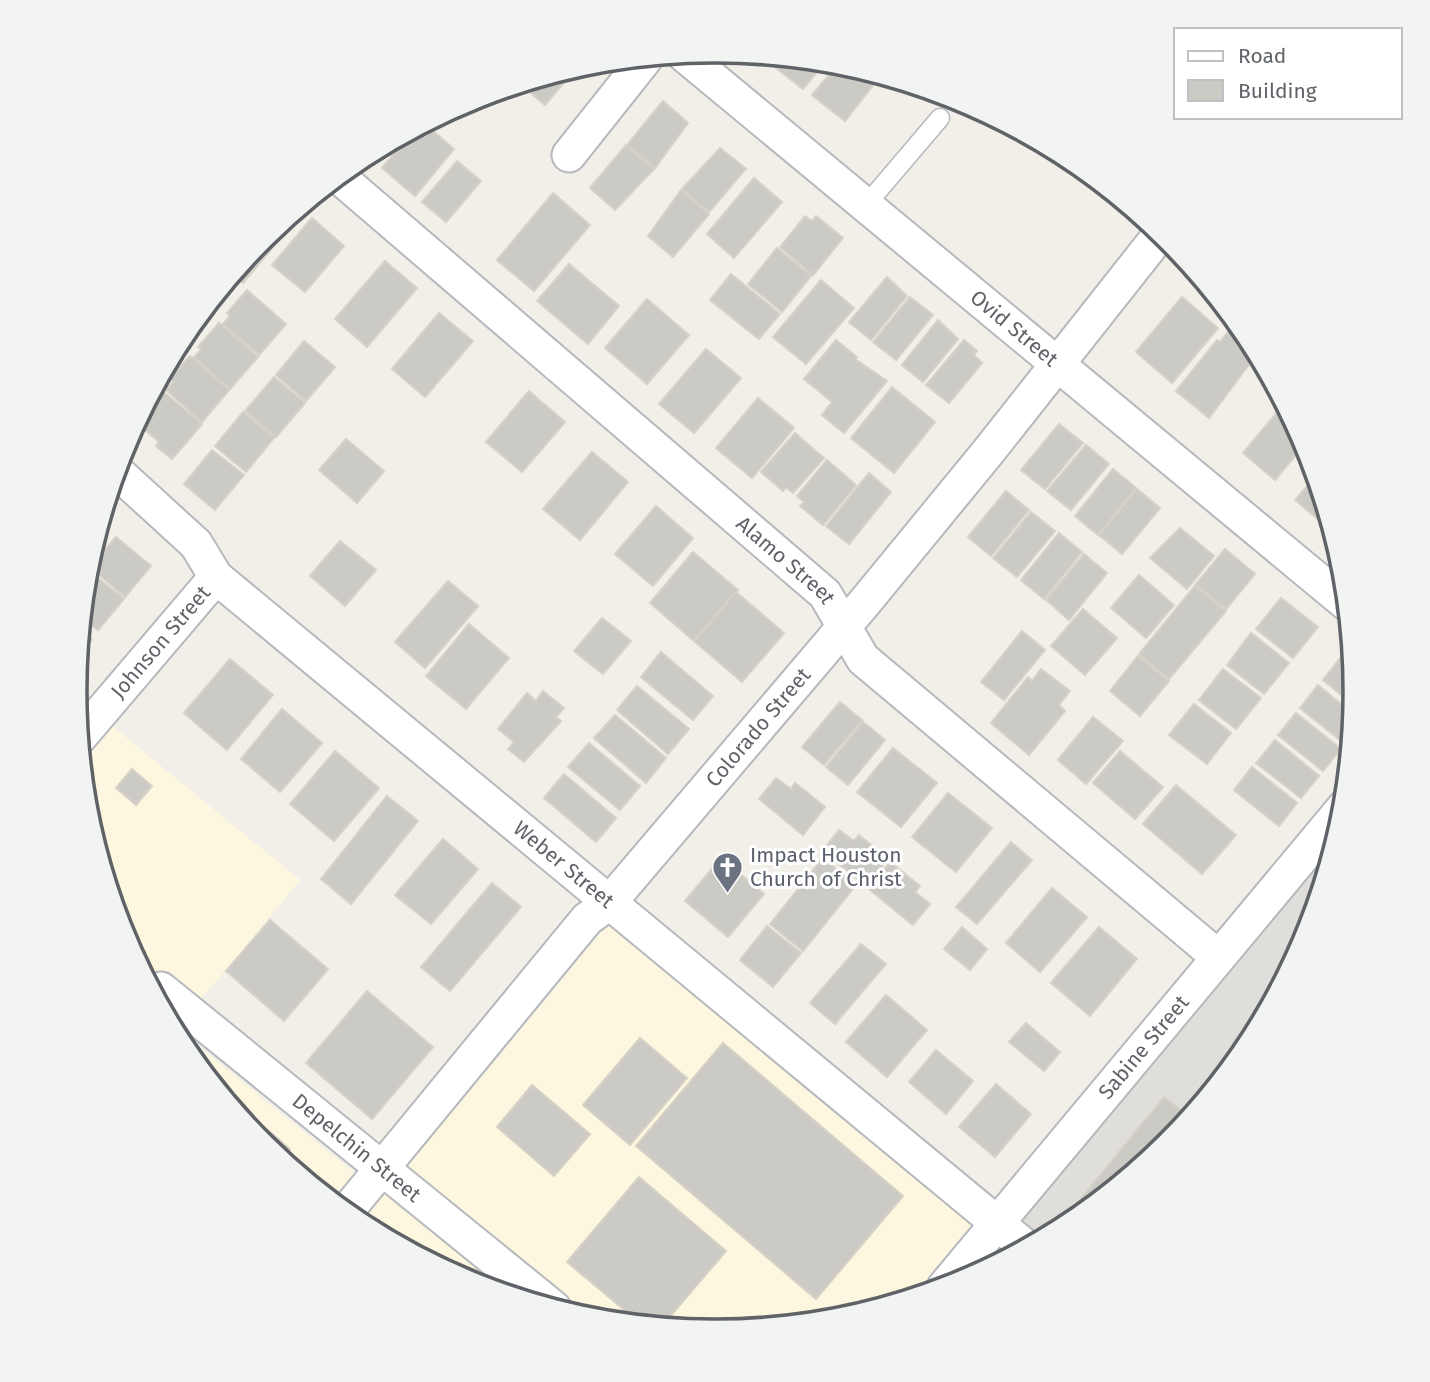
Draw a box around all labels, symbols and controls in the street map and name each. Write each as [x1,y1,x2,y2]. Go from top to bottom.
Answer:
legend [1174,28,1402,119]
text: Road [1238,43,1286,69]
text: Building [1238,78,1317,104]
street label: Ovid Street [965,284,1064,372]
street label: Alamo Street [731,511,841,609]
street label: Johnson Street [105,580,216,704]
street label: Colorado Street [700,662,816,792]
street label: Weber Street [508,815,620,914]
place label: Impact Houston Church of Christ [750,842,902,892]
church icon: Impact Houston Church of Christ [710,850,744,894]
street label: Sabine Street [1093,990,1195,1105]
street label: Depelchin Street [287,1088,427,1208]

